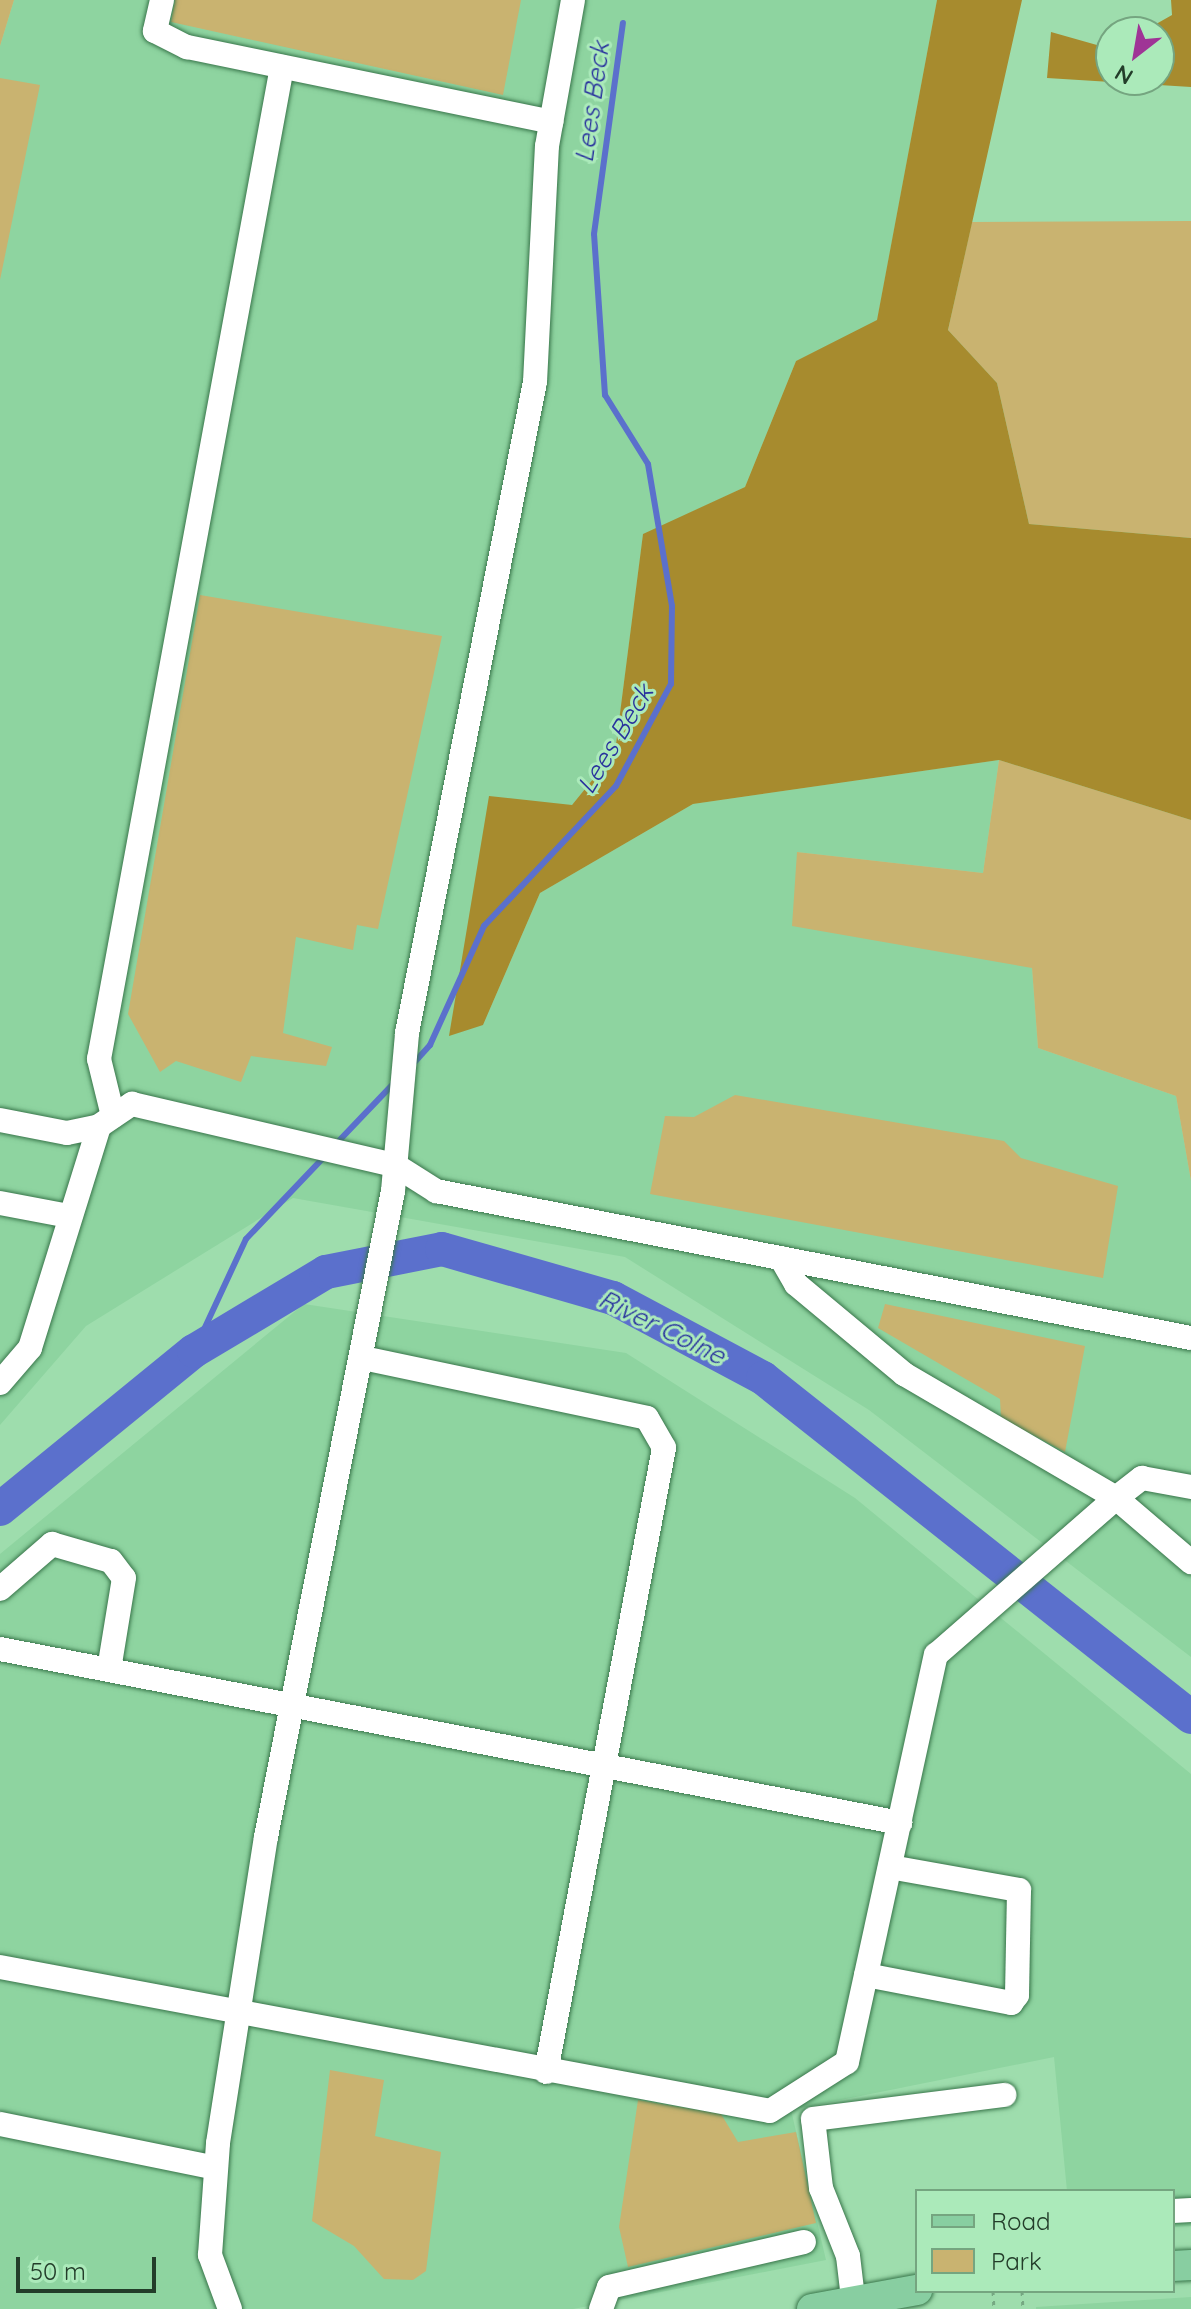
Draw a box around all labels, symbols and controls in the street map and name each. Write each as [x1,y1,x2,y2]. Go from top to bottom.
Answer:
north arrow [1095,16,1175,96]
water label: Lees Beck [568,40,616,164]
text: N [1110,59,1138,91]
water label: Lees Beck [570,679,660,799]
water label: River Colne [594,1283,730,1371]
legend [915,2189,1175,2293]
text: Road [991,2206,1051,2236]
scale bar [20,2241,160,2291]
text: Park [991,2246,1042,2276]
text: 50 m [30,2256,86,2286]

